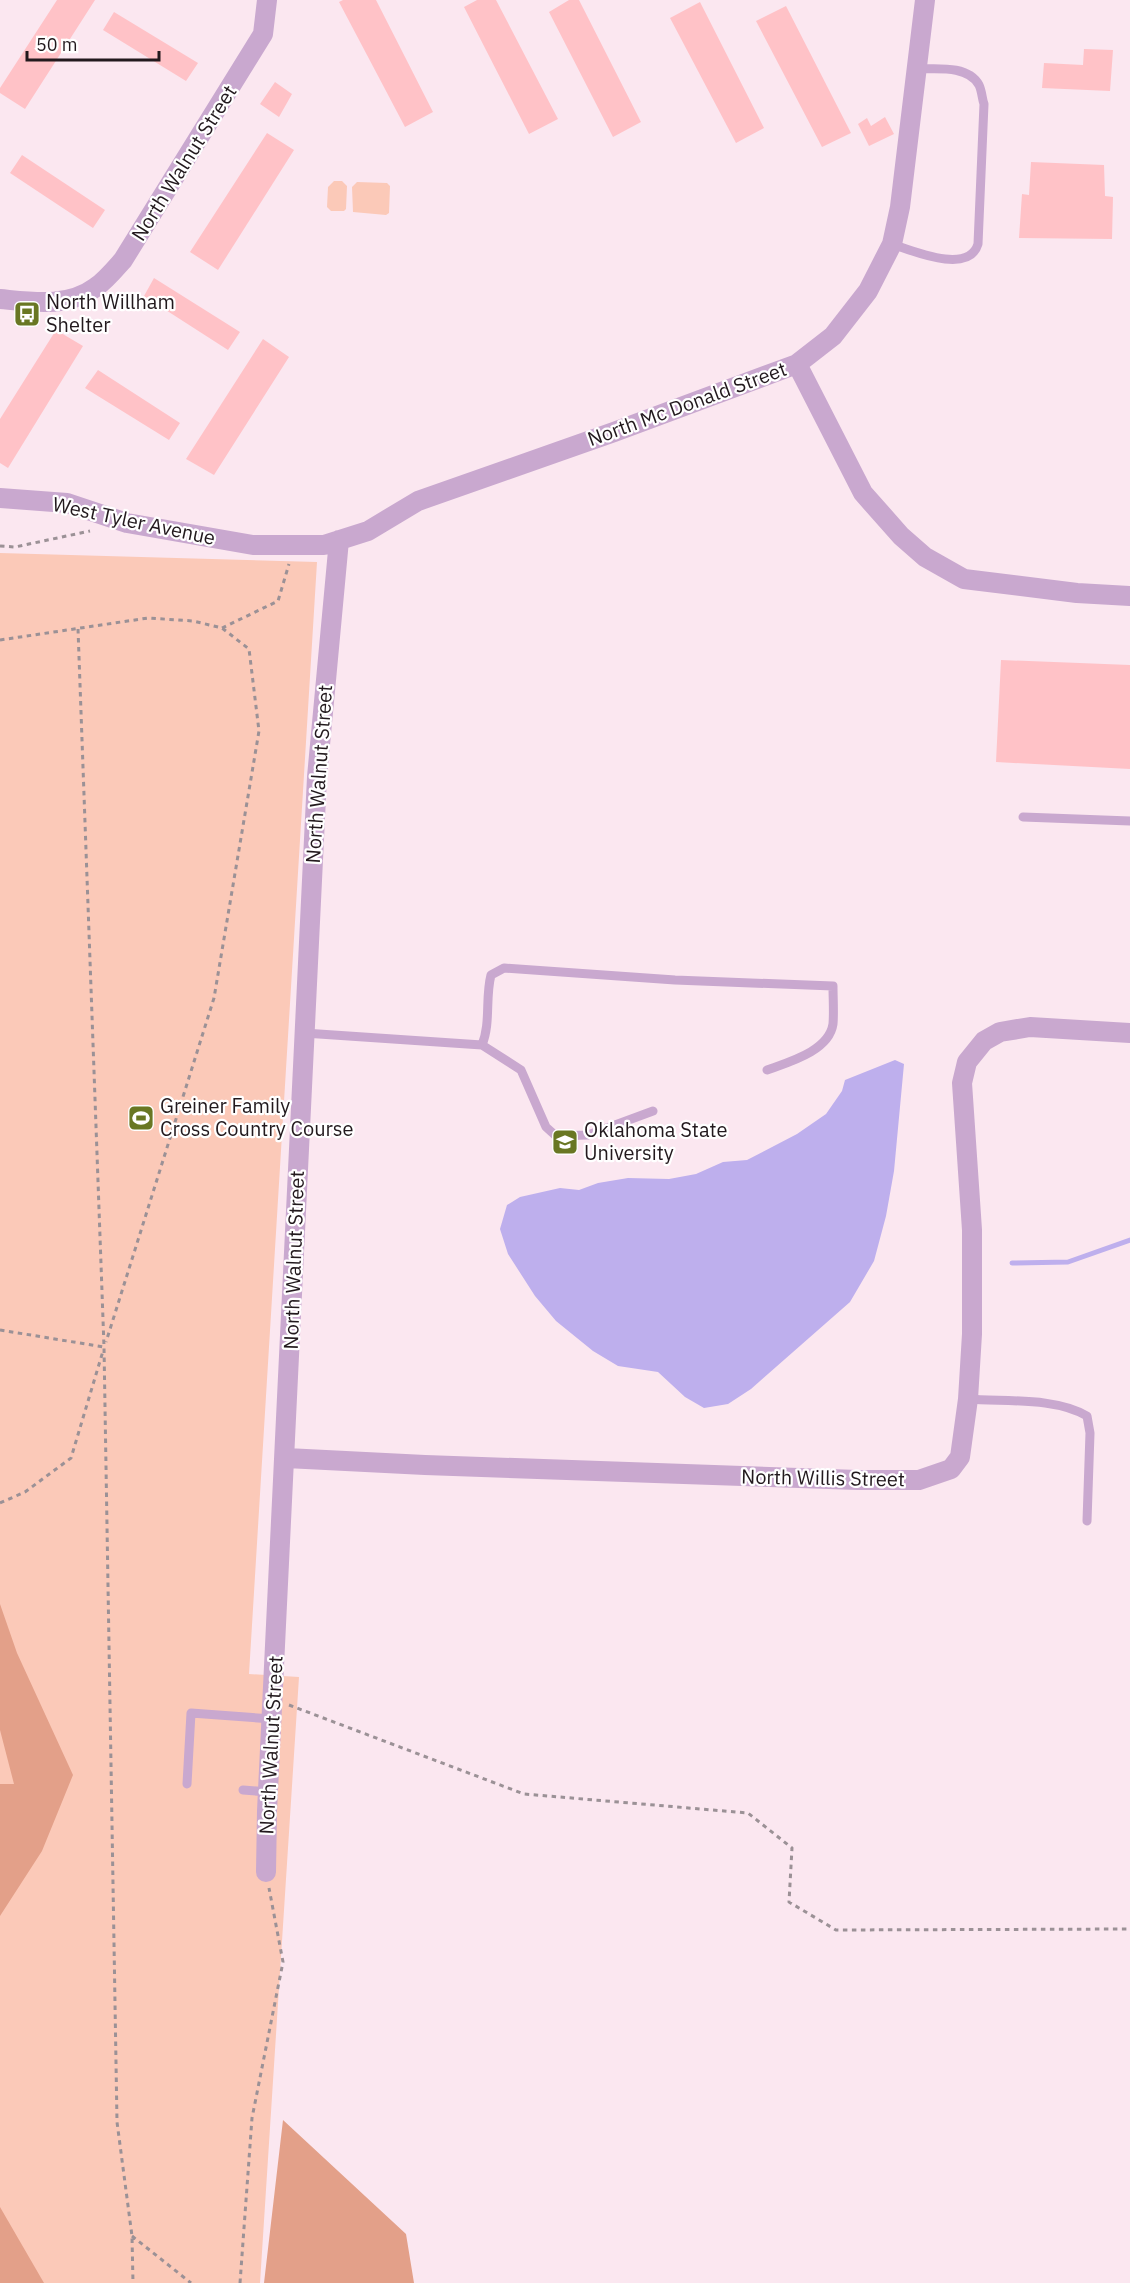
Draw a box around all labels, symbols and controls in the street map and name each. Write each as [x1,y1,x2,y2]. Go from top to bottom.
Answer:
scale bar [27,24,159,62]
text: 50 m [36,33,78,56]
street label: North Walnut Street [125,80,242,246]
place label: North Willham Shelter [46,288,175,338]
bus stop icon: North Willham Shelter [12,299,42,329]
street label: North Mc Donald Street [583,355,790,452]
street label: West Tyler Avenue [50,490,218,551]
street label: North Walnut Street [299,684,338,864]
place label: Greiner Family Cross Country Course [160,1092,354,1142]
sports icon: Greiner Family Cross Country Course [126,1103,156,1133]
place label: Oklahoma State University [584,1116,727,1166]
school or university icon: Oklahoma State University [550,1127,580,1157]
street label: North Walnut Street [277,1170,310,1350]
street label: North Willis Street [741,1463,905,1492]
street label: North Walnut Street [252,1655,289,1835]

